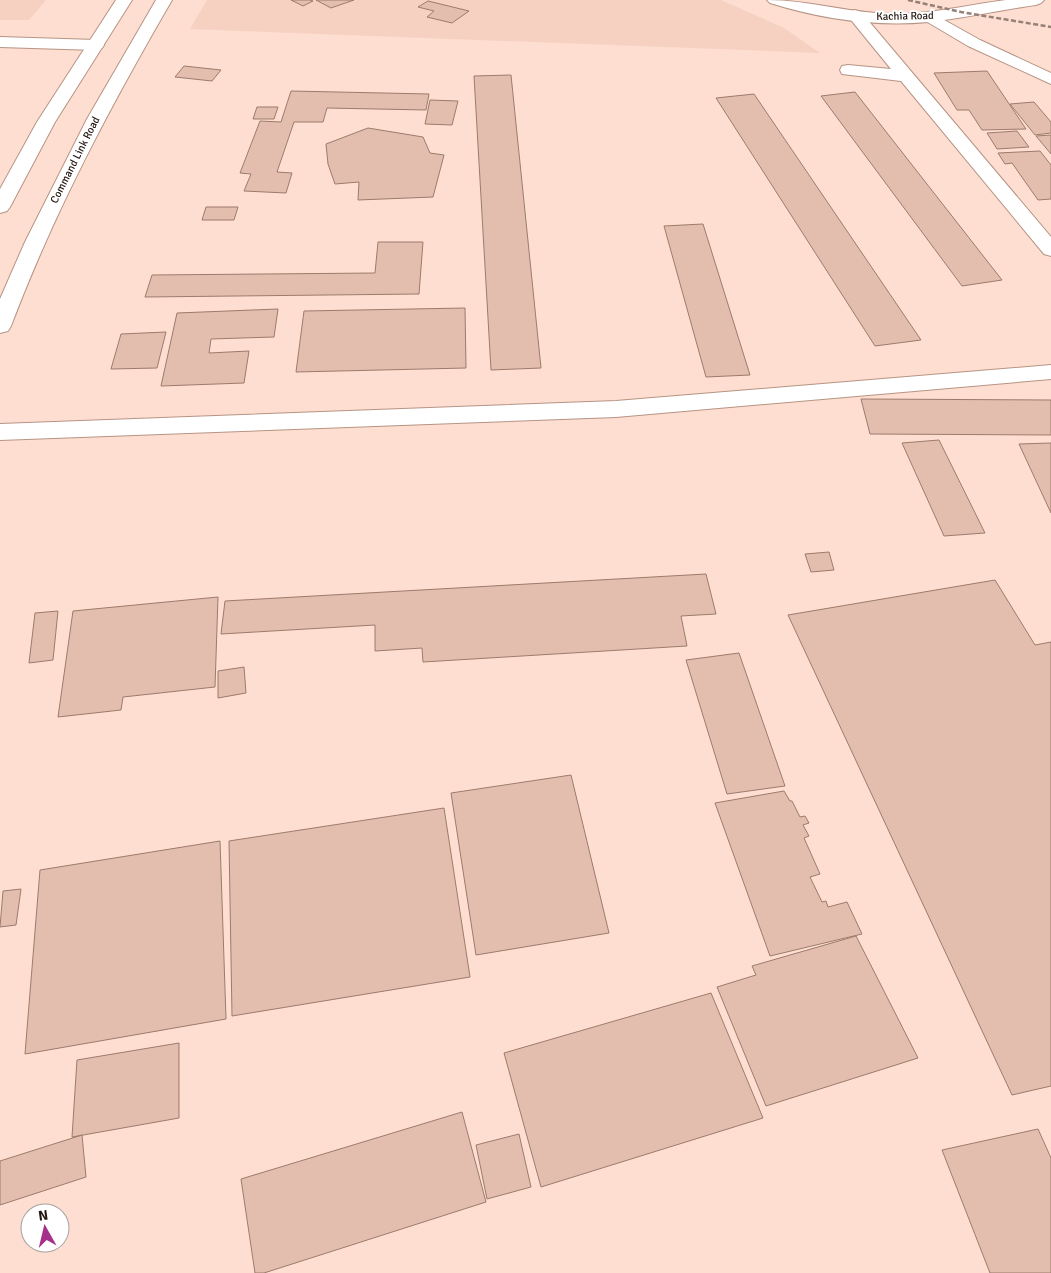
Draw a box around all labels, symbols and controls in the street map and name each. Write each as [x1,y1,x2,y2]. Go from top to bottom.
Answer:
street label: Kachia Road [876,9,934,23]
street label: Command Link Road [47,114,103,206]
north arrow [20,1203,70,1253]
text: N [37,1207,49,1225]

